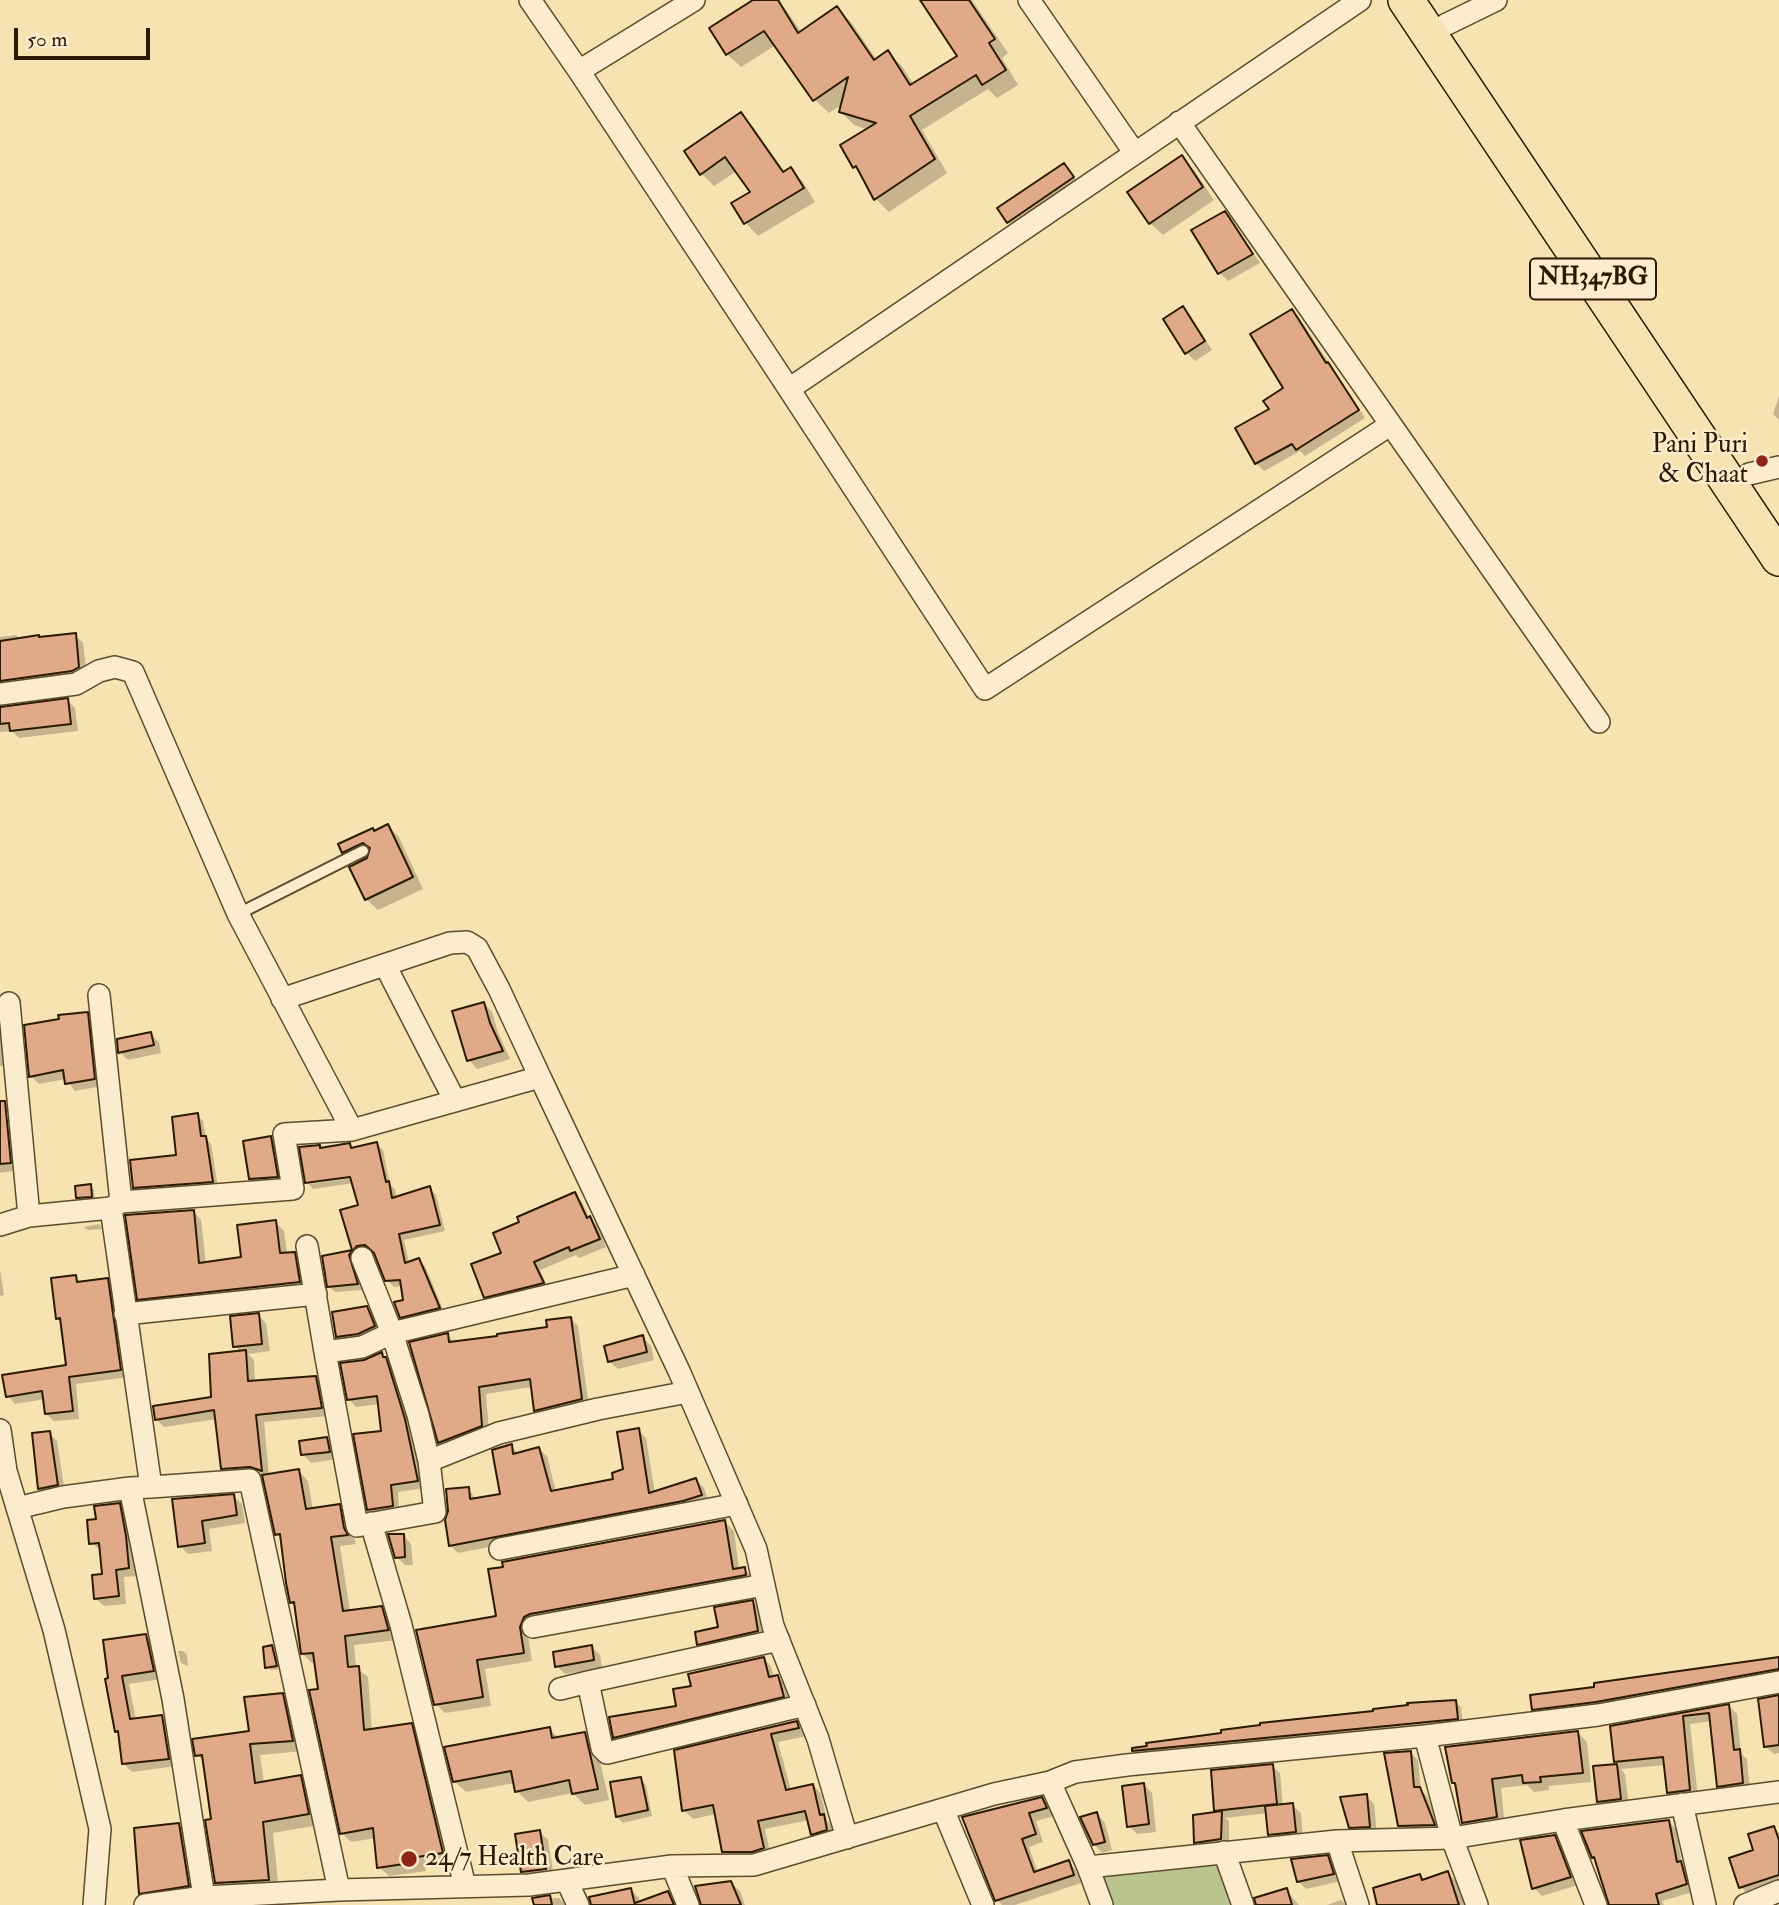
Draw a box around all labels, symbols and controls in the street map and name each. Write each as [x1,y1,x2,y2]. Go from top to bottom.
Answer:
scale bar [18,14,154,58]
text: 50 m [27,26,68,53]
road number: NH347BG [1530,258,1656,300]
place label: Pani Puri & Chaat [1652,430,1748,492]
marker: Pani Puri & Chaat [1754,453,1770,469]
place label: 24/7 Health Care [425,1843,604,1875]
marker: 24/7 Health Care [399,1849,419,1869]

